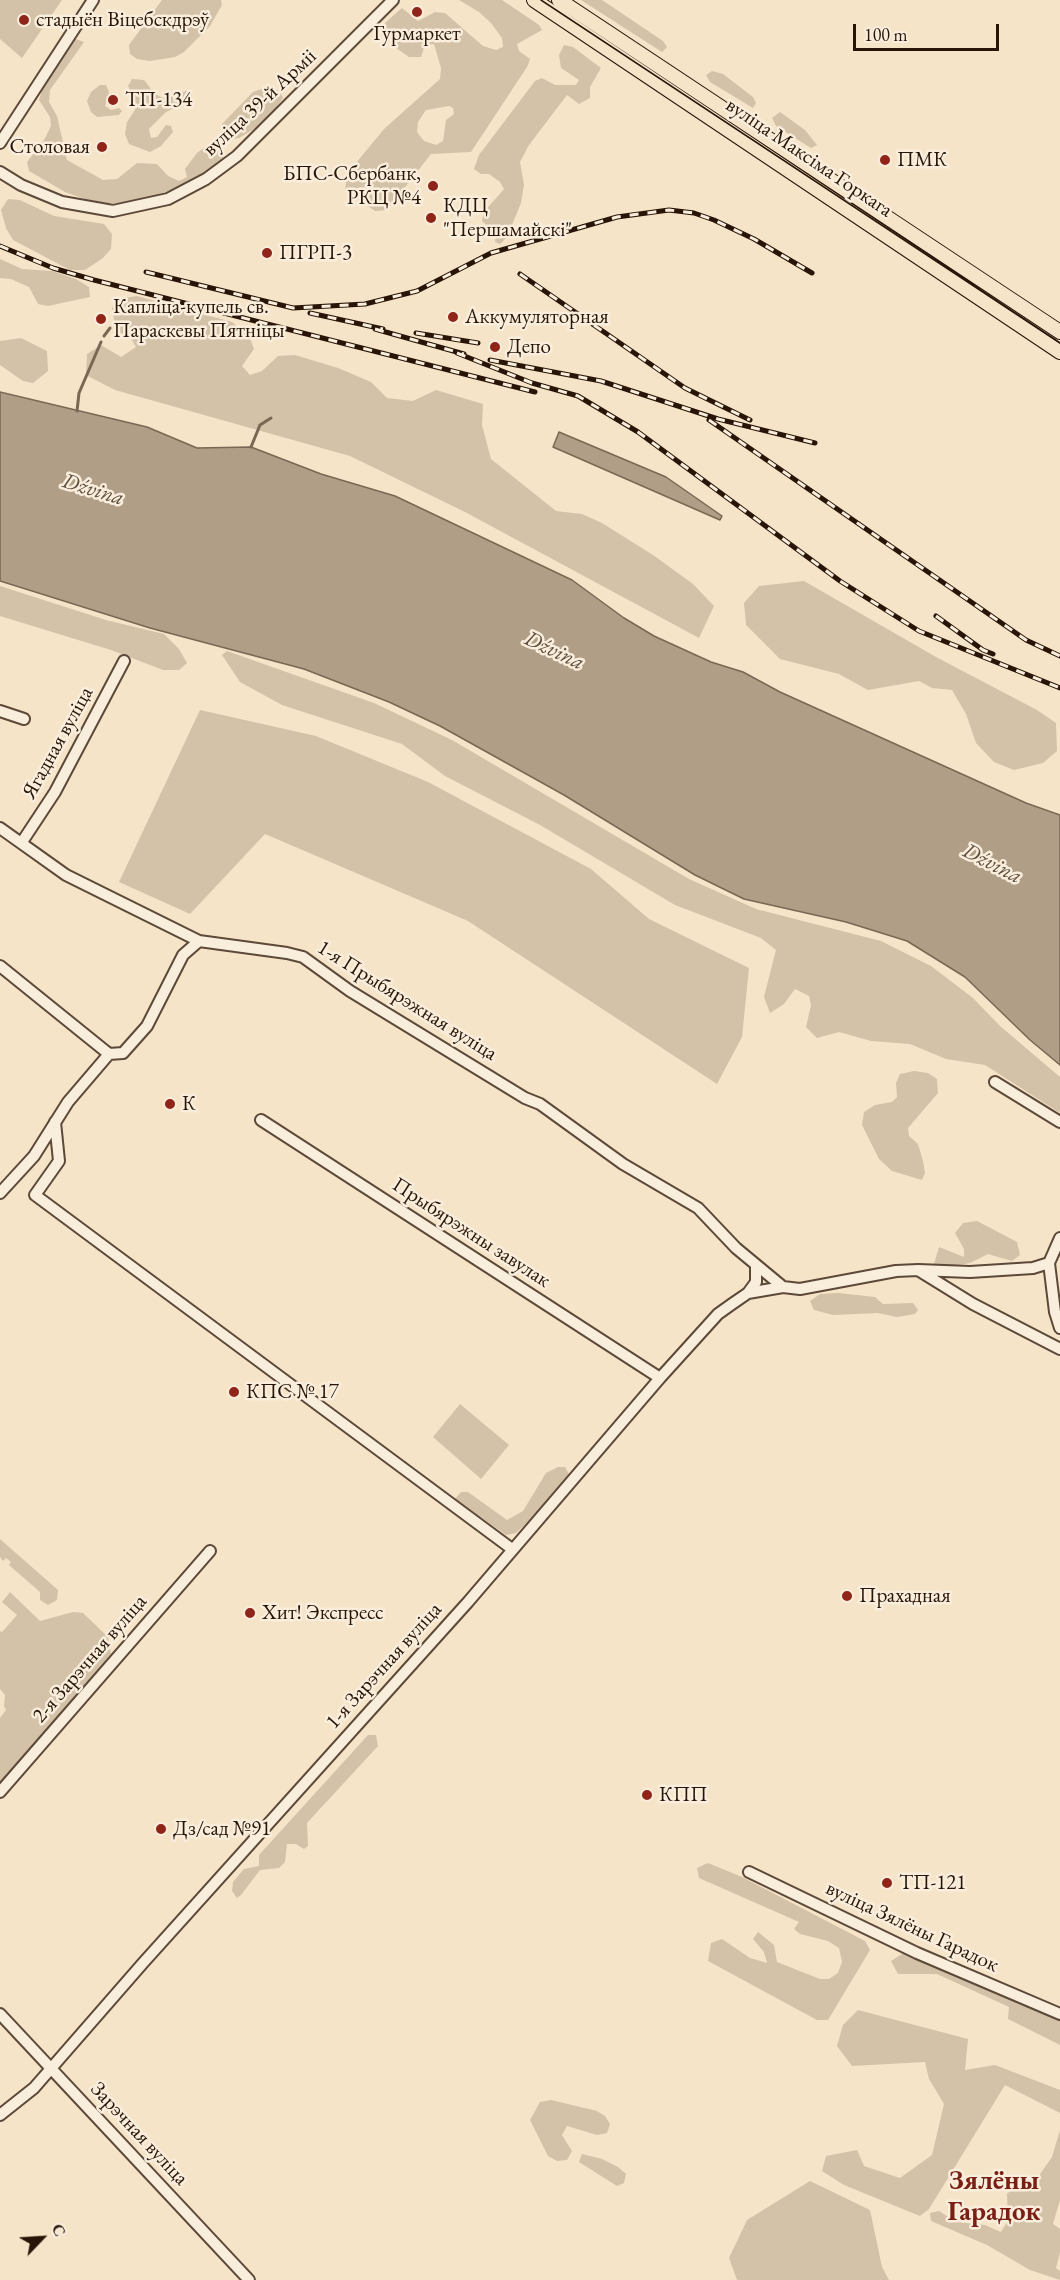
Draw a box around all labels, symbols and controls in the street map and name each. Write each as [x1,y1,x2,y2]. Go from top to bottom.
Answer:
marker: Гурмаркет [410,5,424,19]
place label: стадыён Віцебскдрэў [36,7,209,33]
scale bar [856,12,1002,50]
marker: стадыён Віцебскдрэў [17,13,31,27]
place label: Гурмаркет [373,21,461,47]
text: 100 m [864,23,908,46]
street label: вуліца 39-й Арміі [198,44,322,162]
place label: ТП-134 [125,87,192,113]
marker: ТП-134 [106,93,120,107]
street label: вуліца Максіма Горкага [721,93,897,223]
place label: Столовая [9,134,90,160]
marker: Столовая [95,140,109,154]
place label: ПМК [897,147,947,173]
marker: ПМК [878,153,892,167]
place label: БПС-Сбербанк, РКЦ №4 [283,161,421,211]
marker: БПС-Сбербанк, РКЦ №4 [426,179,440,193]
place label: КДЦ "Першамайскі" [443,193,572,243]
marker: КДЦ "Першамайскі" [424,211,438,225]
place label: ПГРП-3 [279,240,352,266]
marker: ПГРП-3 [260,246,274,260]
place label: Капліца-купель св. Параскевы Пятніцы [113,294,285,344]
place label: Аккумуляторная [465,304,609,330]
marker: Аккумуляторная [446,310,460,324]
marker: Капліца-купель св. Параскевы Пятніцы [94,312,108,326]
place label: Депо [507,334,551,360]
marker: Депо [488,340,502,354]
water label: Dźvina [59,468,127,512]
water label: Dźvina [520,626,588,676]
street label: Ягадная вуліца [17,683,99,803]
water label: Dźvina [958,838,1026,890]
street label: 1-я Прыбярэжная вуліца [312,935,502,1067]
place label: К [182,1091,196,1117]
marker: К [163,1097,177,1111]
street label: Прыбярэжны завулак [387,1172,555,1294]
place label: КПС № 17 [246,1379,339,1405]
marker: КПС № 17 [227,1385,241,1399]
place label: Прахадная [859,1583,951,1609]
marker: Прахадная [840,1589,854,1603]
street label: 2-я Зарэчная вуліца [27,1590,153,1728]
street label: 1-я Зарэчная вуліца [321,1598,447,1734]
place label: Хит! Экспресс [262,1600,384,1626]
marker: Хит! Экспресс [243,1606,257,1620]
place label: КПП [659,1782,708,1808]
marker: КПП [640,1788,654,1802]
place label: Дз/сад №91 [173,1816,271,1842]
marker: Дз/сад №91 [154,1822,168,1836]
place label: ТП-121 [899,1870,966,1896]
street label: вуліца Зялёны Гарадок [821,1876,1003,1978]
marker: ТП-121 [880,1876,894,1890]
street label: Зарэчная вуліца [85,2077,193,2191]
district label: Зялёны Гарадок [948,2166,1040,2229]
north arrow [12,2208,72,2268]
text: С [47,2221,71,2240]

